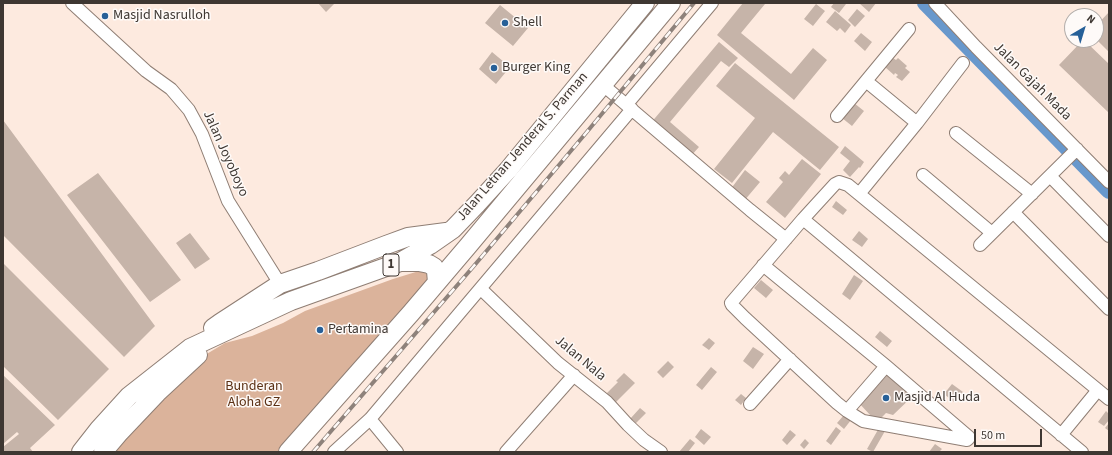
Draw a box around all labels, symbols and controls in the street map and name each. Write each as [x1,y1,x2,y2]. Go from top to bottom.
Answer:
place label: Masjid Nasrulloh [113,8,210,24]
north arrow [1064,8,1104,48]
marker: Masjid Nasrulloh [100,11,110,21]
text: N [1084,11,1099,27]
place label: Shell [513,15,542,31]
marker: Shell [500,18,510,28]
street label: Jalan Gajah Mada [989,39,1075,125]
place label: Burger King [502,60,570,76]
marker: Burger King [489,63,499,73]
street label: Jalan Letnan Jenderal S. Parman [454,69,592,225]
street label: Jalan Joyoboyo [199,108,251,200]
road number: 1 [383,254,399,276]
place label: Pertamina [328,322,389,338]
marker: Pertamina [315,325,325,335]
street label: Jalan Nala [551,333,609,385]
park label: Bunderan Aloha GZ [225,379,283,412]
place label: Masjid Al Huda [894,390,980,406]
marker: Masjid Al Huda [881,393,891,403]
scale bar [976,421,1044,447]
text: 50 m [981,427,1005,444]

